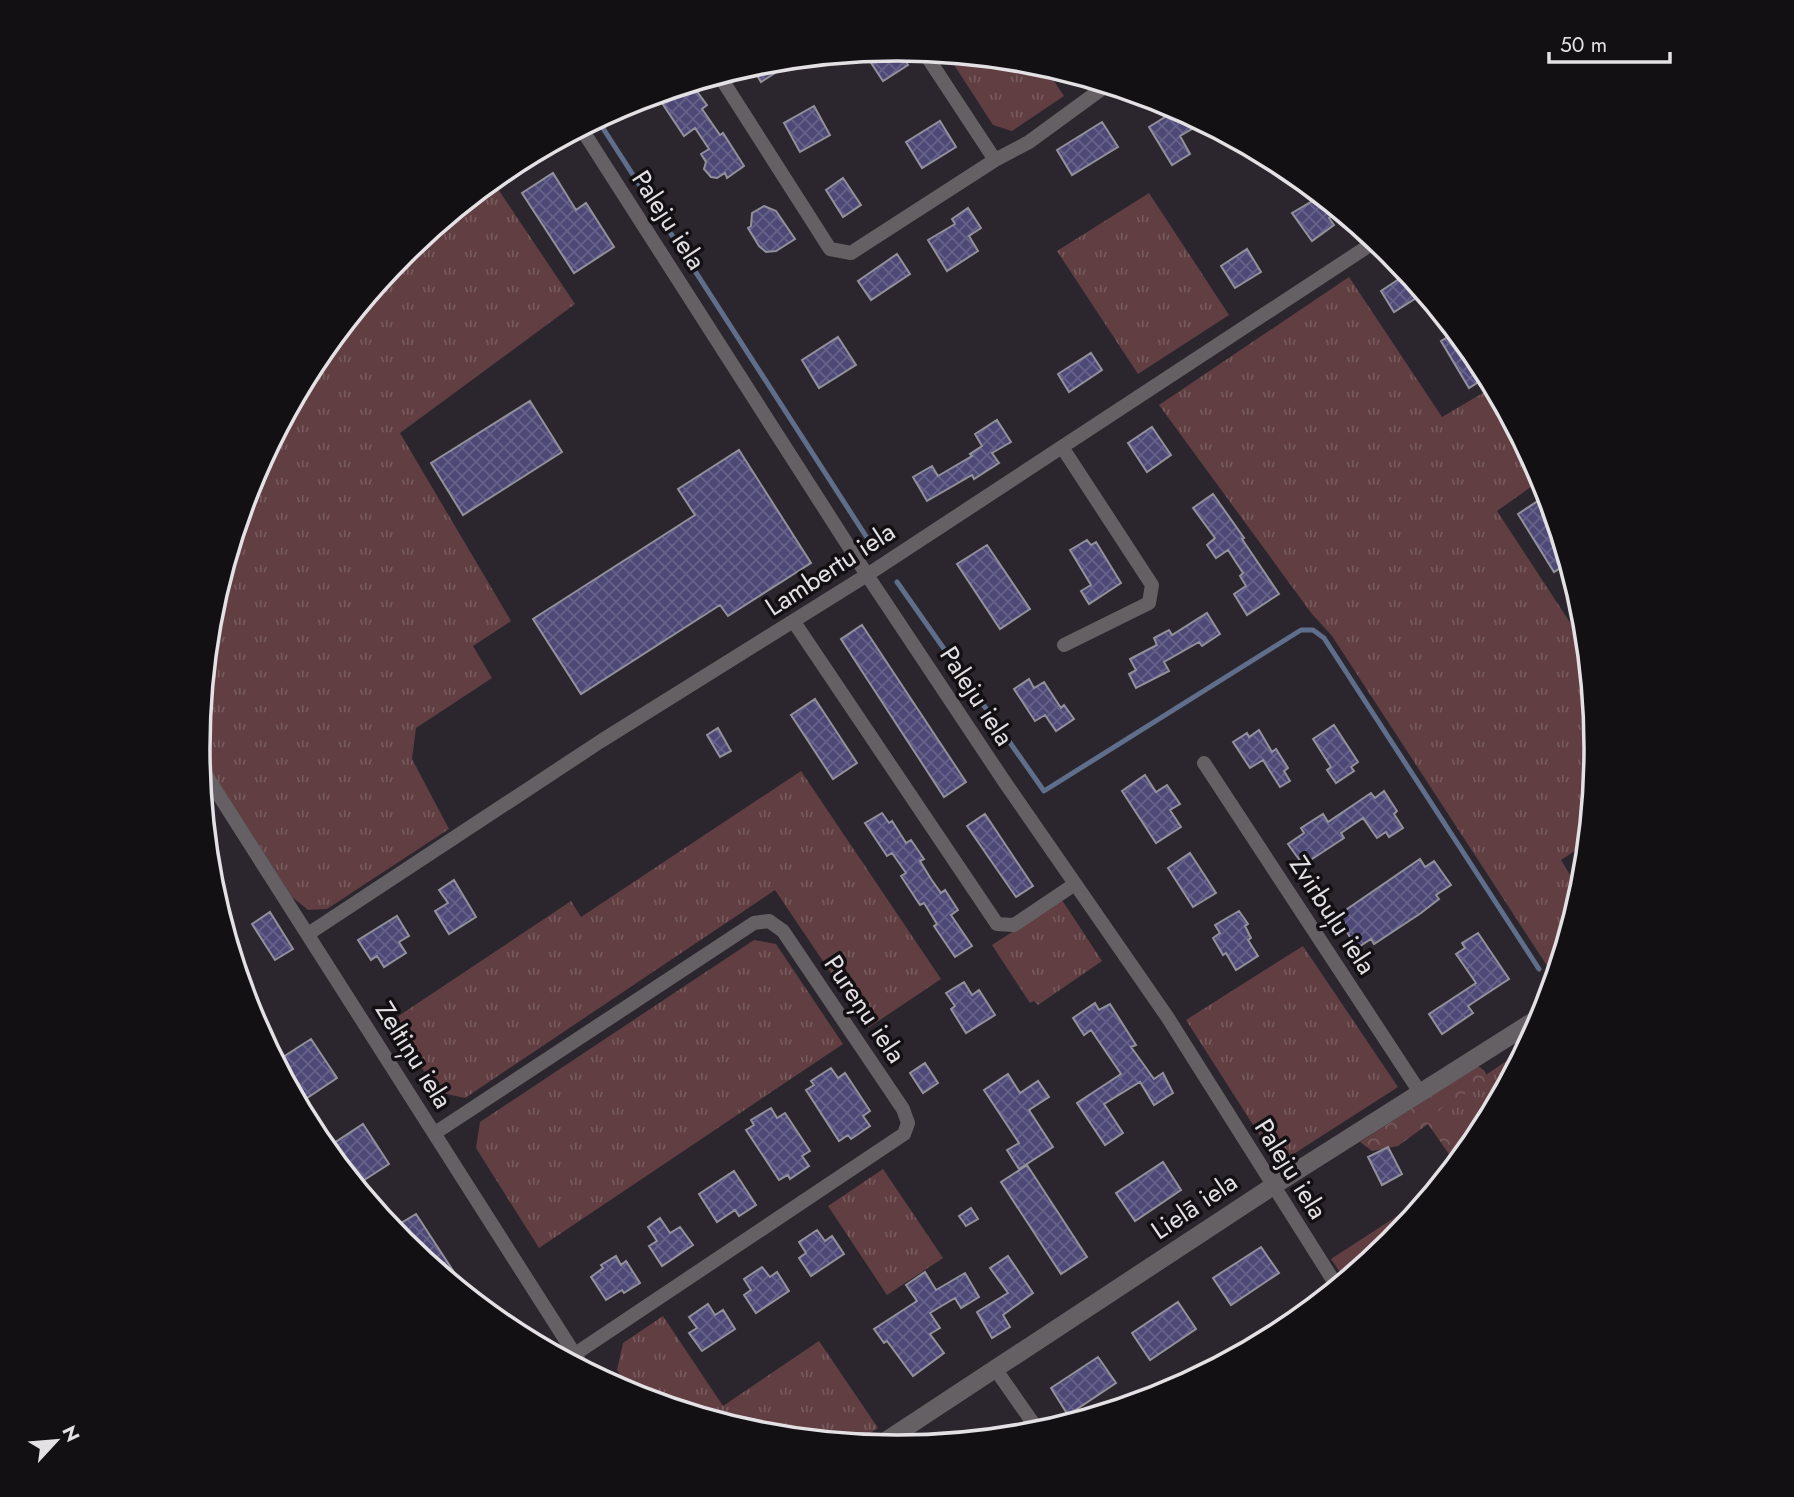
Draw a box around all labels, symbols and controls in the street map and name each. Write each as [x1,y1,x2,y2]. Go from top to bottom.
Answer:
scale bar [1549,21,1670,65]
text: 50 m [1560,30,1607,60]
street label: Paleju iela [623,163,715,277]
street label: Lambertu iela [758,513,902,625]
street label: Paleju iela [931,639,1023,753]
street label: Zvirbuļu iela [1280,848,1386,982]
street label: Pureņu iela [815,947,915,1071]
street label: Zeltiņu iela [366,994,462,1116]
street label: Paleju iela [1245,1111,1337,1227]
street label: Lielā iela [1143,1163,1245,1249]
north arrow [21,1406,91,1476]
text: N [55,1421,86,1446]

